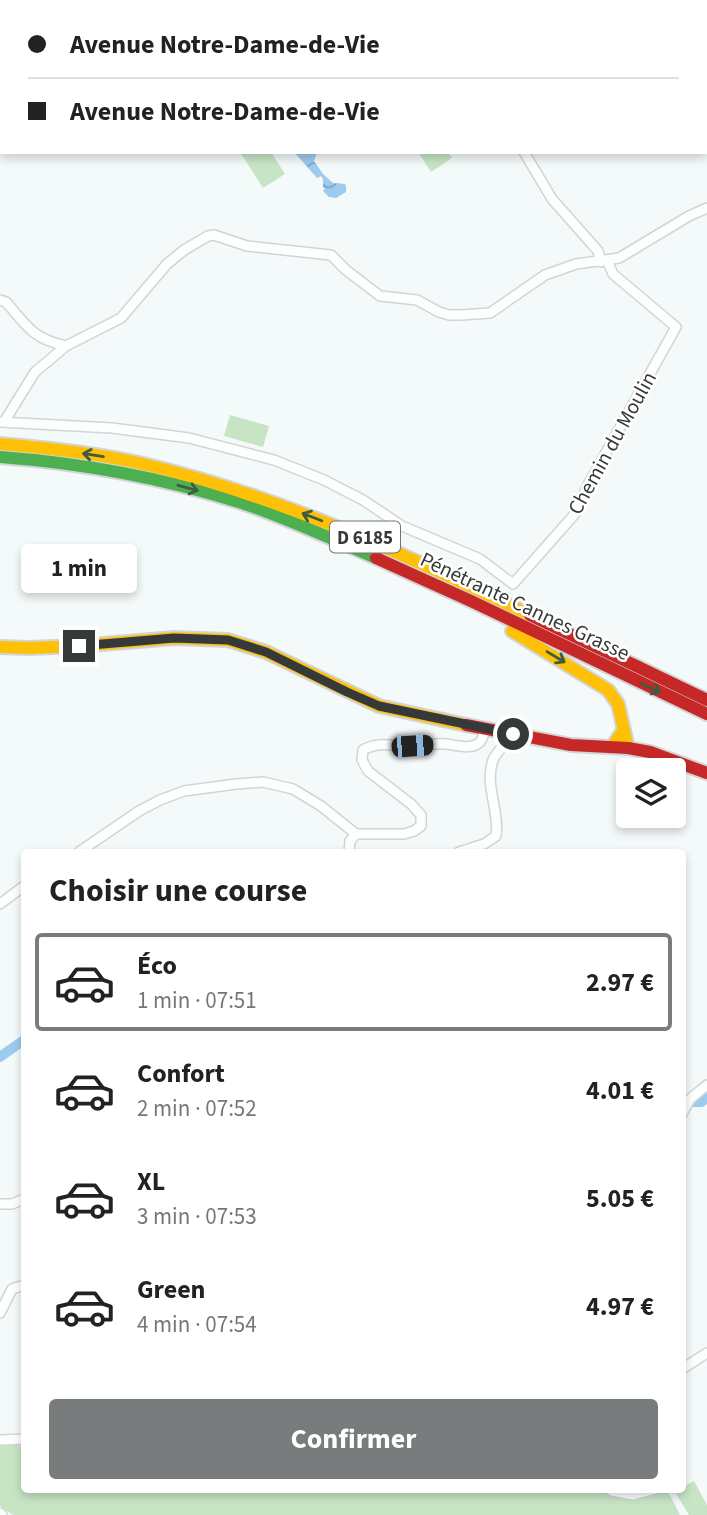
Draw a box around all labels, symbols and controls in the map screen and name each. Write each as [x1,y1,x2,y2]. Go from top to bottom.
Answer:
text: Avenue Notre-Dame-de-Vie [70,26,380,63]
text: Avenue Notre-Dame-de-Vie [70,93,380,130]
street label: Chemin du Moulin [560,366,664,520]
one-way arrow [82,448,105,461]
one-way arrow [176,482,199,495]
one-way arrow [301,509,323,522]
road number: D 6185 [330,522,400,552]
callout: 1 min [21,544,137,594]
street label: Pénétrante Cannes Grasse [415,544,635,668]
text: 1 min [51,552,107,585]
route end [63,630,95,662]
one-way arrow [546,651,566,665]
one-way arrow [640,681,661,695]
route start [497,718,529,750]
car [391,734,434,758]
map controls [616,758,686,828]
button: layers [616,758,686,828]
text: Choisir une course [49,868,307,914]
text: Éco [137,947,177,984]
icon: car [53,951,116,1014]
text: 2.97 € [586,964,654,1001]
text: 1 min · 07:51 [137,984,257,1017]
text: Confort [137,1055,225,1092]
icon: car [53,1059,116,1122]
text: 4.01 € [586,1072,654,1109]
text: 2 min · 07:52 [137,1092,257,1125]
text: XL [137,1163,165,1200]
icon: car [53,1167,116,1230]
text: 5.05 € [586,1180,654,1217]
text: 3 min · 07:53 [137,1200,257,1233]
text: Green [137,1271,205,1308]
icon: car [53,1275,116,1338]
text: 4.97 € [586,1288,654,1325]
text: 4 min · 07:54 [137,1308,257,1341]
button: Confirmer [49,1399,658,1479]

